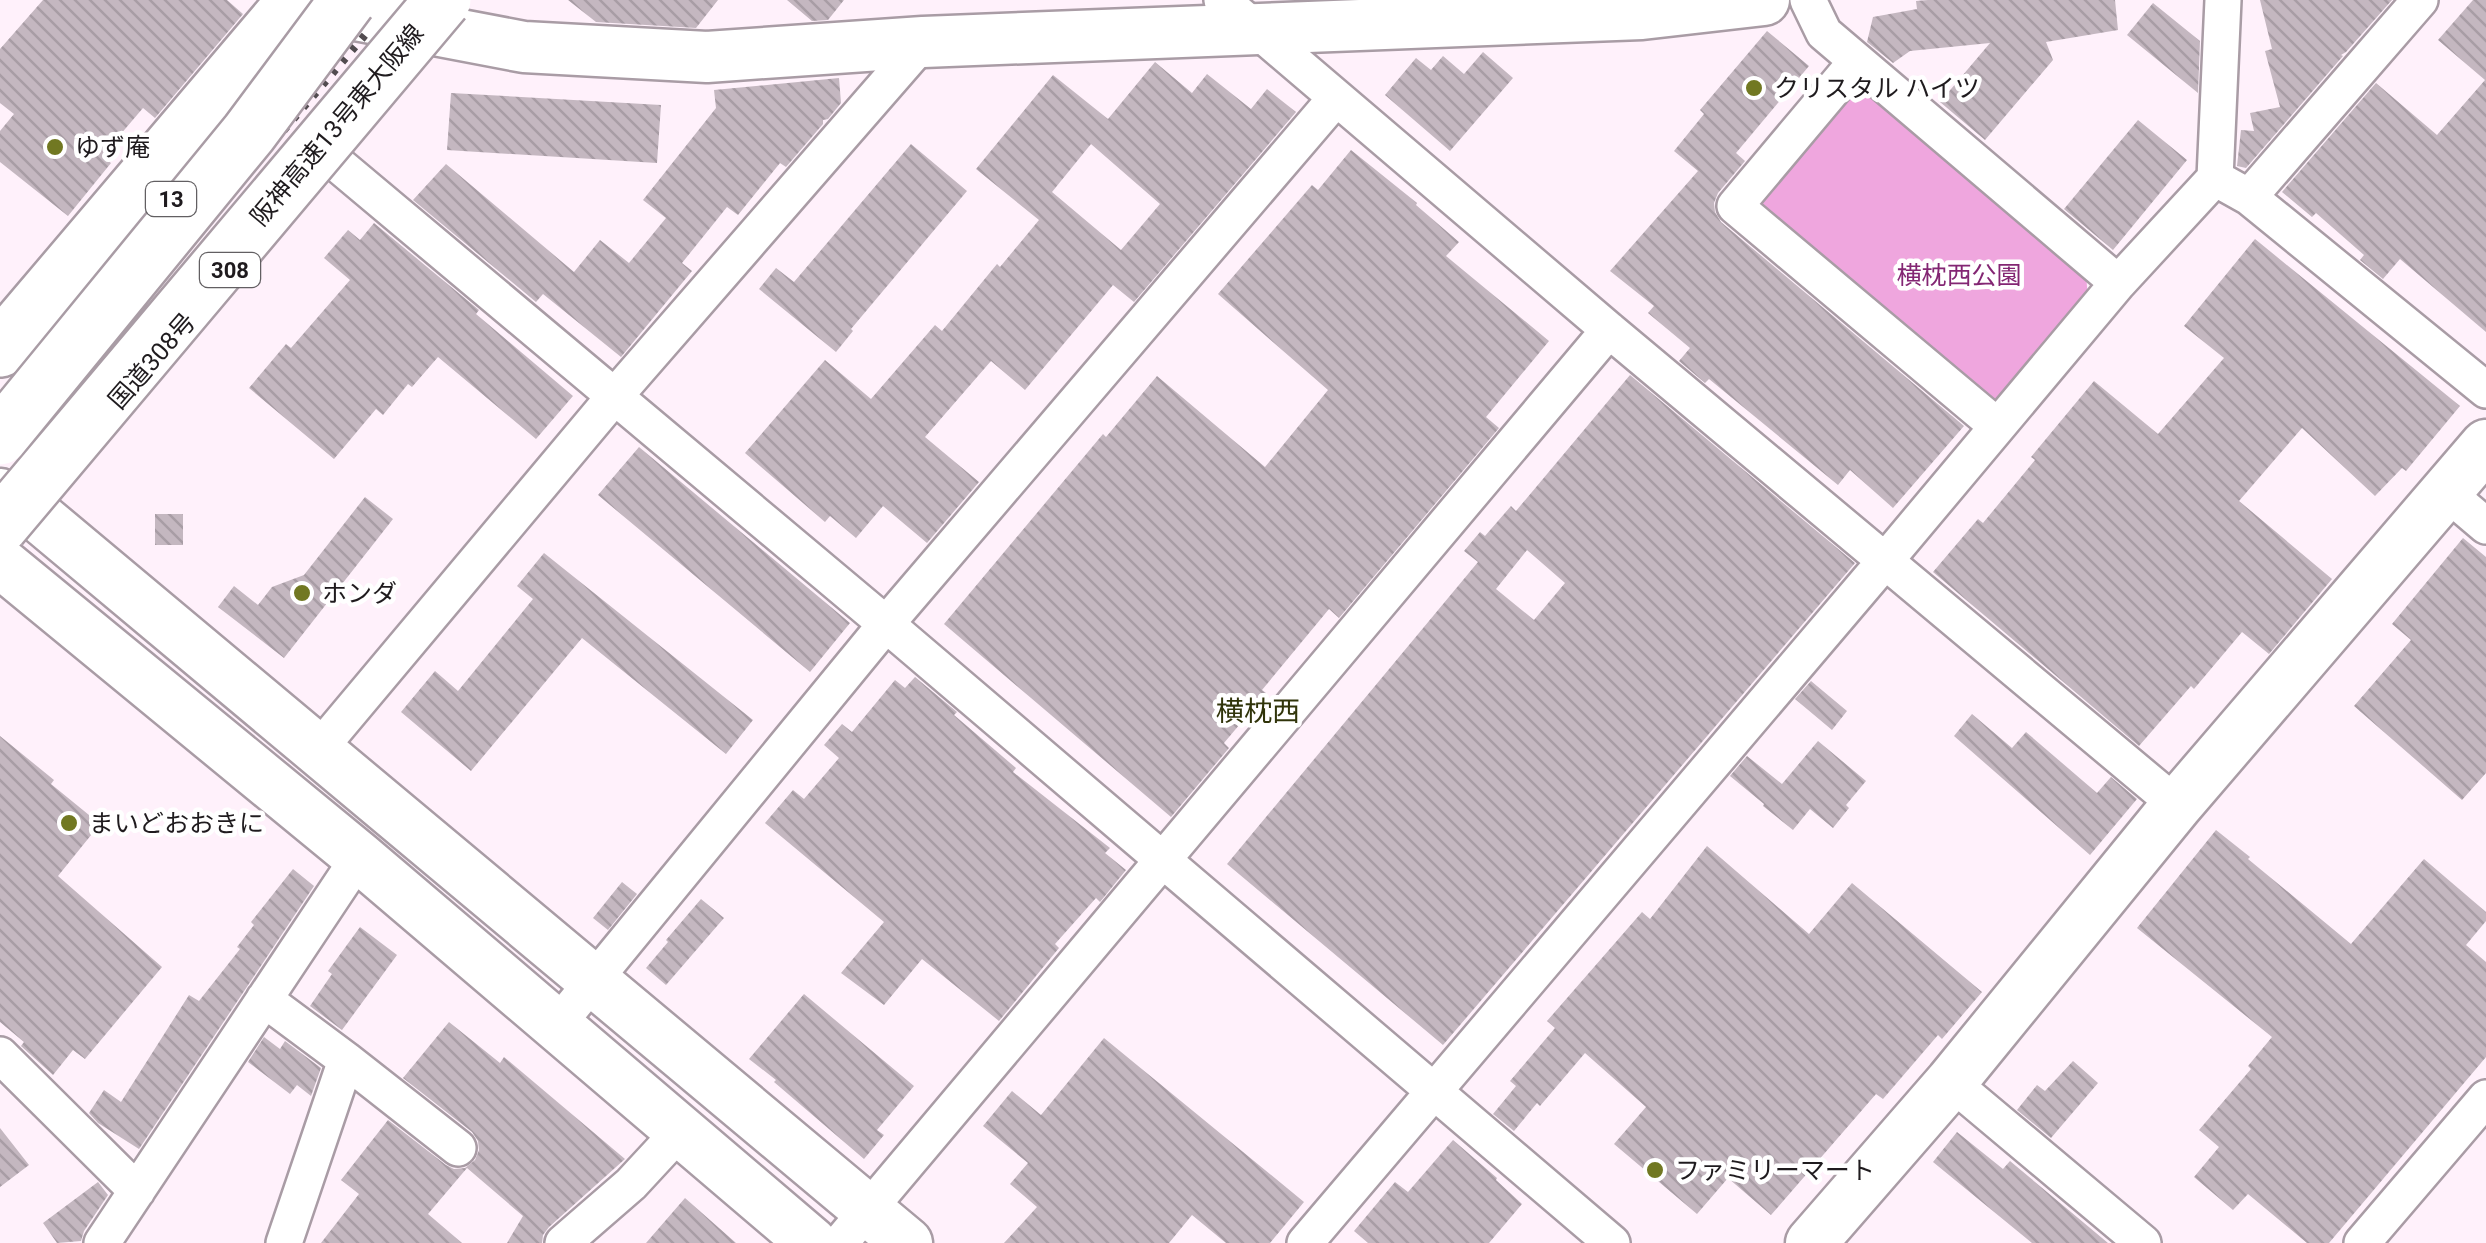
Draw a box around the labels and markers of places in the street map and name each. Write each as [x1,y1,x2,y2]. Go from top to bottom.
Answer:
place label: クリスタル ハイツ [1774,74,1980,103]
marker: クリスタル ハイツ [1743,77,1765,99]
place label: ゆず庵 [75,133,150,162]
marker: ゆず庵 [44,136,66,158]
place label: ホンダ [322,579,397,608]
marker: ホンダ [291,582,313,604]
place label: まいどおおきに [89,809,264,838]
marker: まいどおおきに [58,812,80,834]
place label: ファミリーマート [1675,1156,1875,1185]
marker: ファミリーマート [1644,1159,1666,1181]

